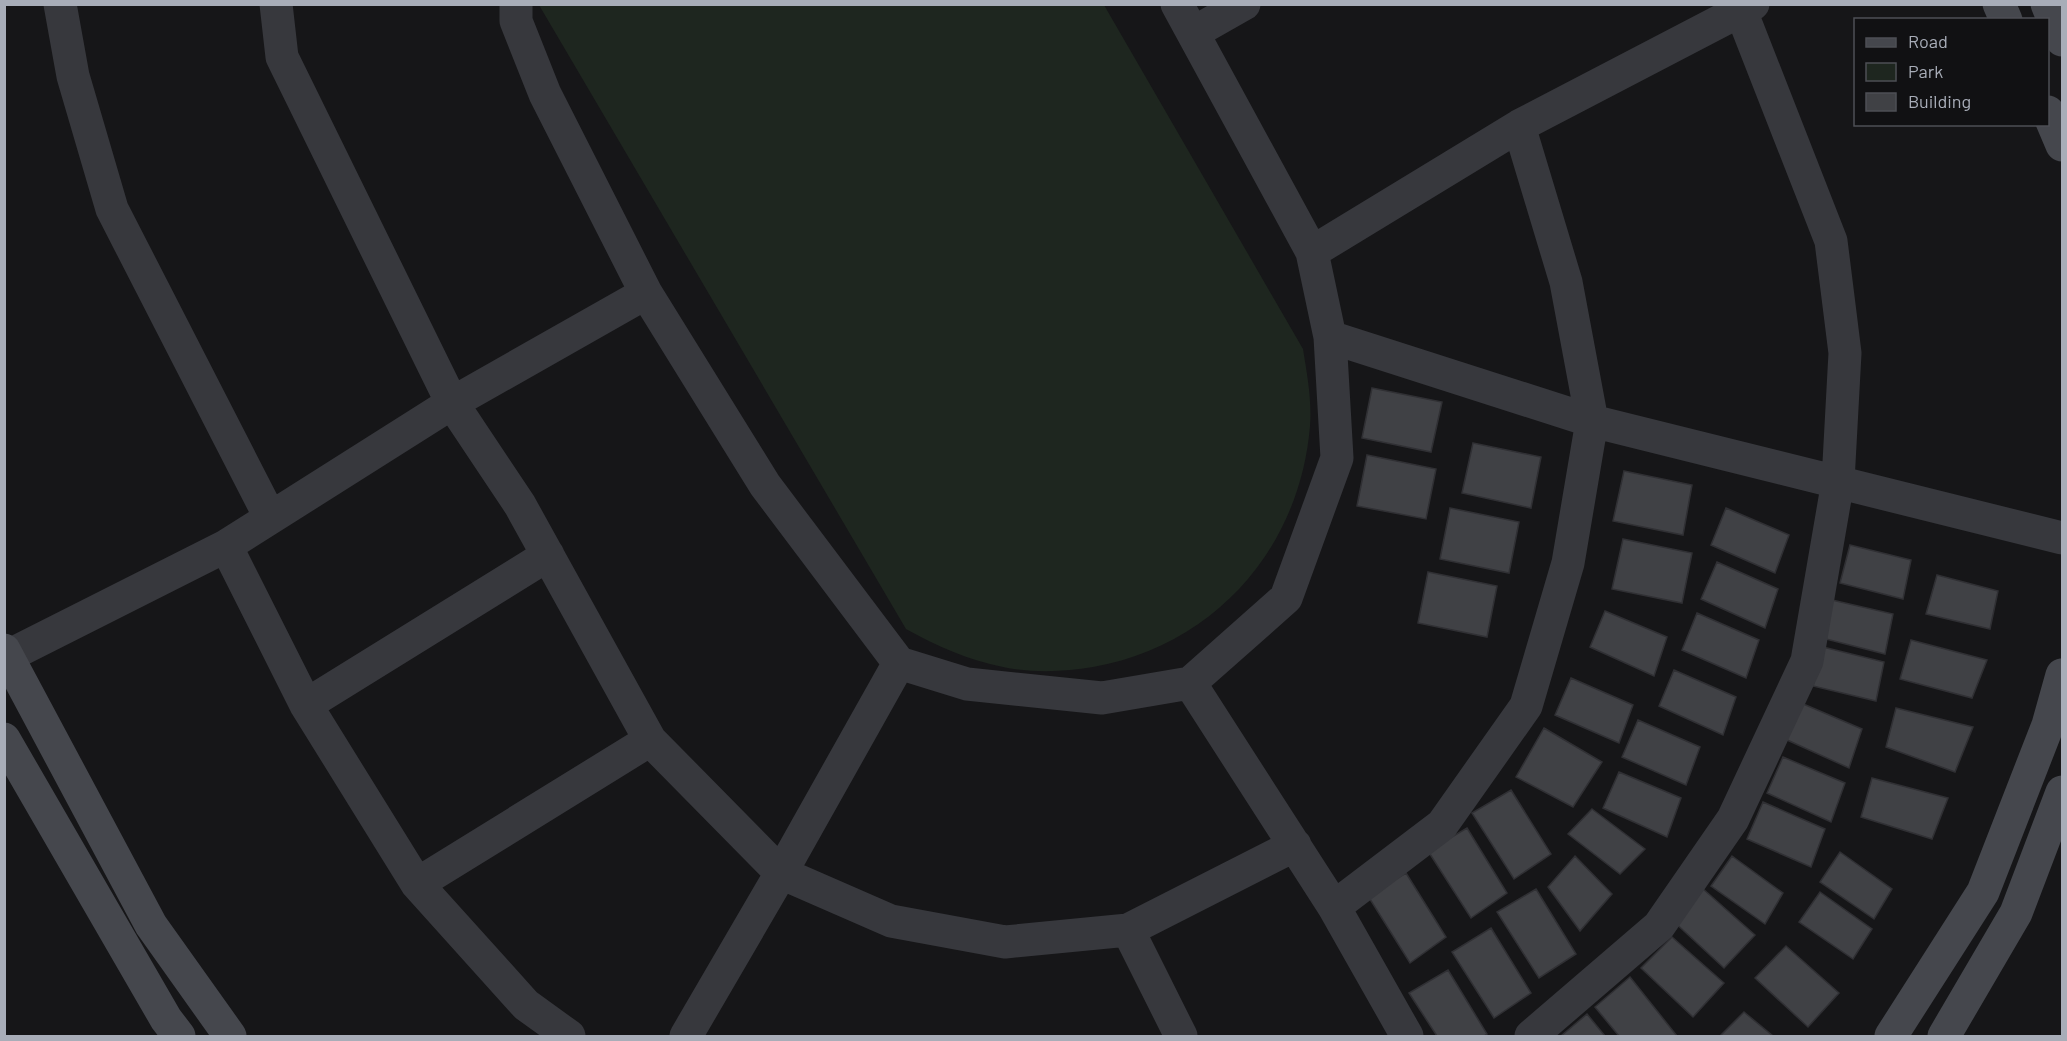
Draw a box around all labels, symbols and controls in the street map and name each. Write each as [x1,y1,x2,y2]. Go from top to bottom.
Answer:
legend [1854,18,2049,126]
text: Road [1908,30,1948,52]
text: Park [1908,60,1943,82]
text: Building [1908,90,1971,112]

